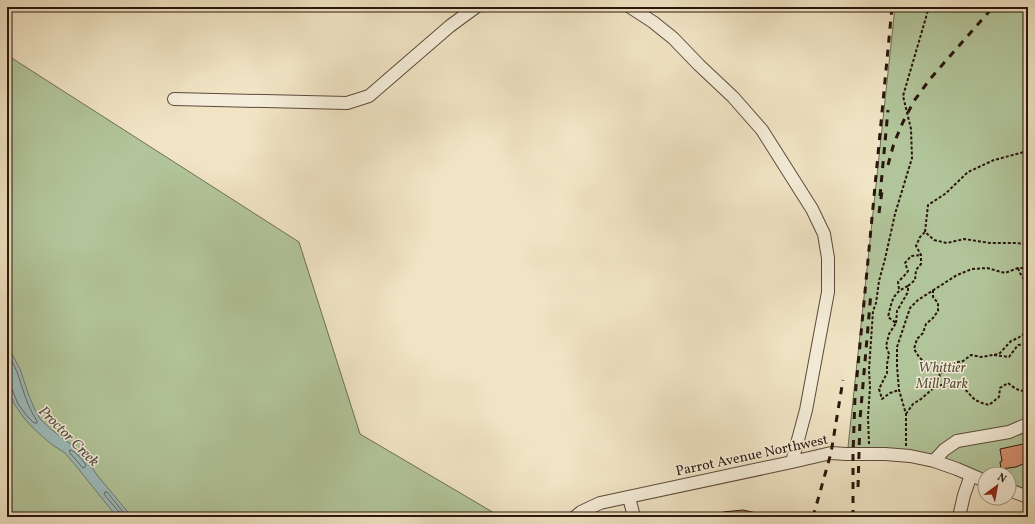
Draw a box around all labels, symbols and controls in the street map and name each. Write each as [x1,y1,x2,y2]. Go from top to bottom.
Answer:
park label: Whittier Mill Park [915,359,969,394]
water label: Proctor Creek [33,402,103,472]
street label: Parrot Avenue Northwest [674,431,830,481]
north arrow [977,466,1017,506]
text: N [994,470,1009,487]

